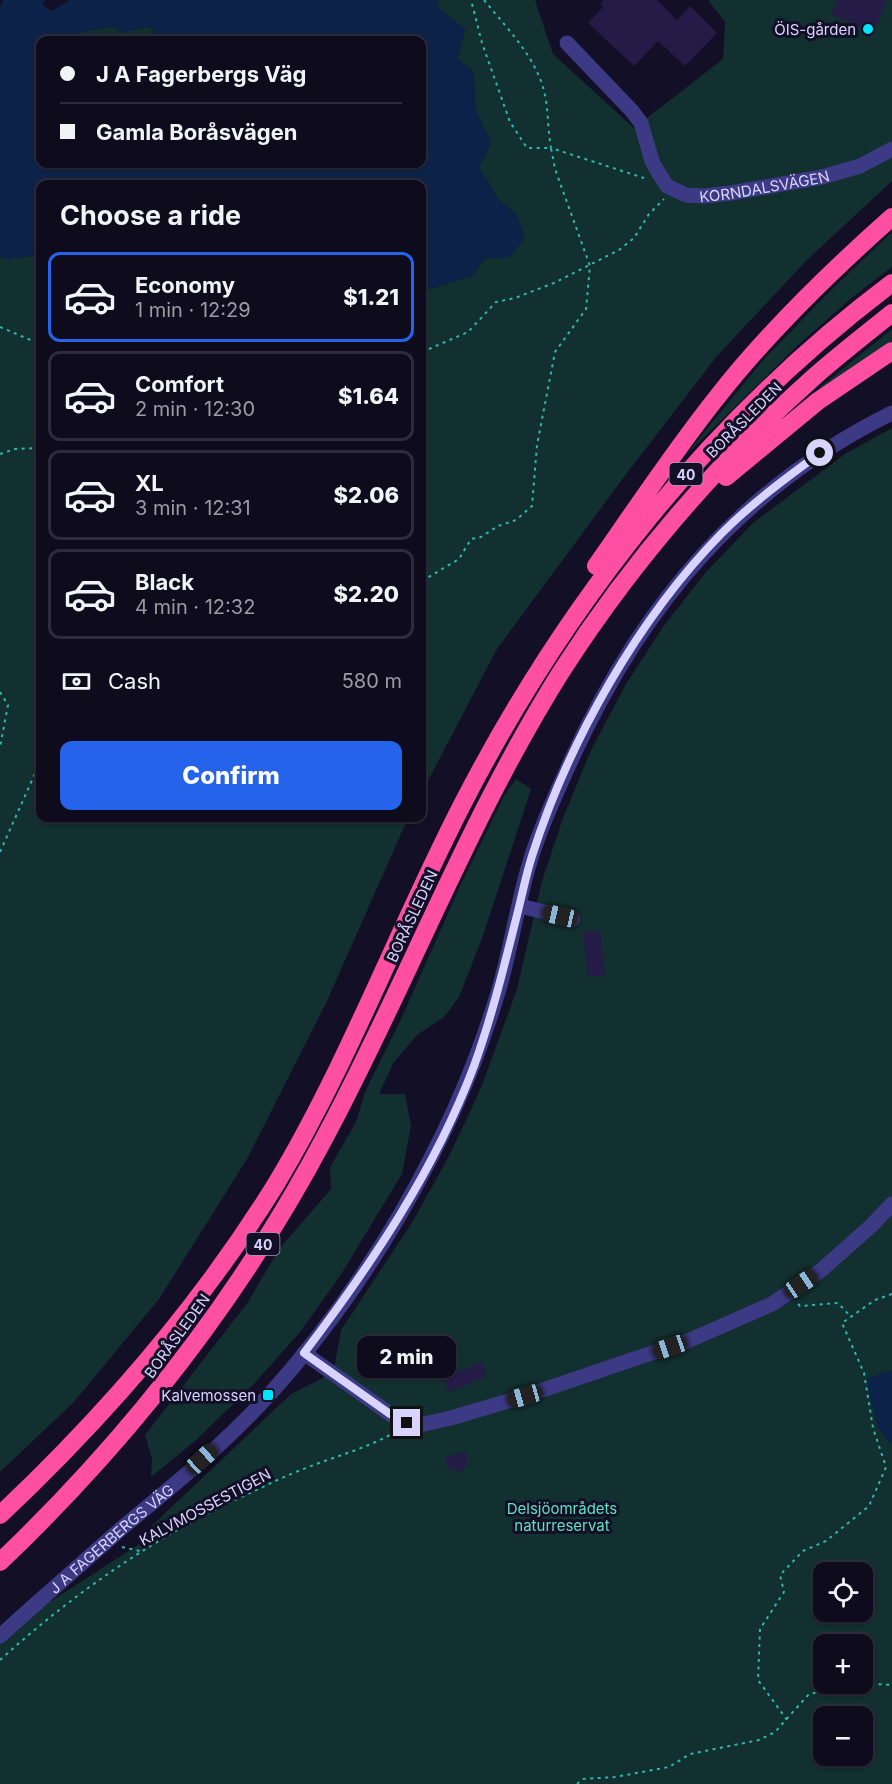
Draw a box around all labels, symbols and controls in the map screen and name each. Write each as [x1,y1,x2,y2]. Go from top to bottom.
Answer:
place label: ÖIS-gården [774,20,856,39]
marker: ÖIS-gården [861,22,875,36]
text: J A Fagerbergs Väg [96,61,306,87]
text: Gamla Boråsvägen [96,119,298,145]
street label: KORNDALSVÄGEN [698,166,832,206]
text: Choose a ride [60,199,241,232]
icon: car [63,270,117,324]
text: Economy [135,272,235,298]
text: $1.21 [343,284,399,310]
text: 1 min · 12:29 [135,298,251,322]
icon: car [63,369,117,423]
text: Comfort [135,371,224,397]
street label: BORÅSLEDEN [702,378,786,462]
text: $1.64 [338,383,399,409]
text: 2 min · 12:30 [135,397,255,421]
route start [806,439,833,466]
road number: 40 [670,463,702,485]
icon: car [63,468,117,522]
text: XL [135,470,164,496]
text: $2.06 [334,482,399,508]
text: 3 min · 12:31 [135,496,251,520]
icon: car [63,567,117,621]
text: Black [135,569,194,595]
text: $2.20 [333,581,399,607]
text: 4 min · 12:32 [135,595,255,619]
icon: cash [60,665,93,698]
text: Cash [108,668,161,694]
text: 580 m [342,669,402,693]
button: Confirm [60,741,402,810]
street label: BORÅSLEDEN [382,867,442,965]
car [540,903,580,929]
road number: 40 [246,1233,280,1255]
car [781,1266,821,1302]
street label: BORÅSLEDEN [140,1290,214,1382]
car [650,1333,690,1361]
callout: 2 min [358,1336,456,1378]
text: 2 min [379,1345,434,1369]
car [505,1382,545,1410]
place label: Kalvemossen [161,1386,256,1405]
marker: Kalvemossen [261,1388,275,1402]
route end [393,1409,420,1436]
car [183,1440,221,1478]
street label: KALVMOSSESTIGEN [136,1464,274,1550]
street label: J A FAGERBERGS VÄG [45,1480,178,1597]
park label: Delsjöområdets naturreservat [507,1499,617,1535]
map controls [813,1562,873,1766]
button: locate [813,1562,873,1622]
button: + [813,1634,873,1694]
button: − [813,1706,873,1766]

